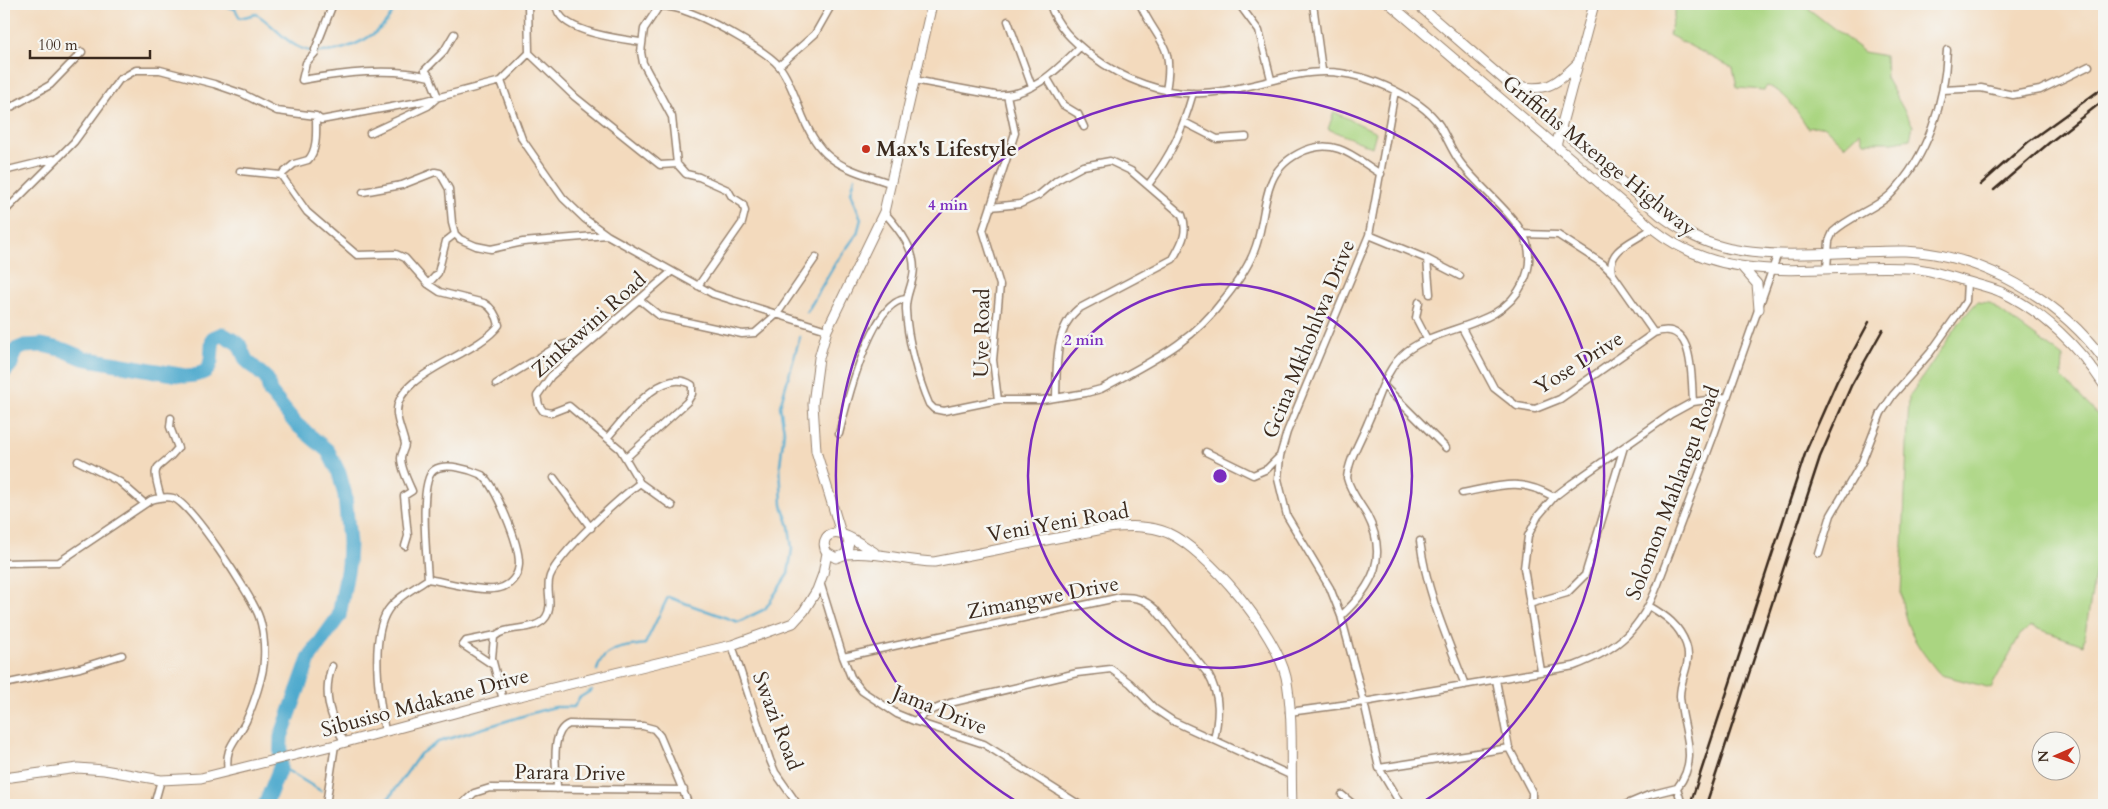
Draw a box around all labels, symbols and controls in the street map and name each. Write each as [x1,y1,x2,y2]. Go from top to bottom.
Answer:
scale bar [30,28,150,60]
text: 100 m [38,35,78,55]
street label: Griffiths Mxenge Highway [1496,69,1702,243]
place label: Max's Lifestyle [876,135,1017,164]
marker: Max's Lifestyle [860,143,872,155]
text: 4 min [928,195,968,215]
street label: Gcina Mkhohlwa Drive [1256,235,1362,443]
street label: Zinkawini Road [525,266,653,384]
street label: Uve Road [967,288,997,378]
street label: Yose Drive [1529,324,1629,402]
text: 2 min [1064,330,1104,350]
street label: Solomon Mahlangu Road [1619,382,1727,604]
centre of rings [1211,467,1229,485]
street label: Veni Yeni Road [985,496,1131,550]
street label: Zimangwe Drive [965,569,1121,627]
street label: Sibusiso Mdakane Drive [318,661,532,745]
street label: Swazi Road [745,667,809,775]
street label: Jama Drive [886,677,992,742]
north arrow [2030,732,2080,782]
text: N [2034,750,2053,763]
street label: Parara Drive [514,758,626,788]

